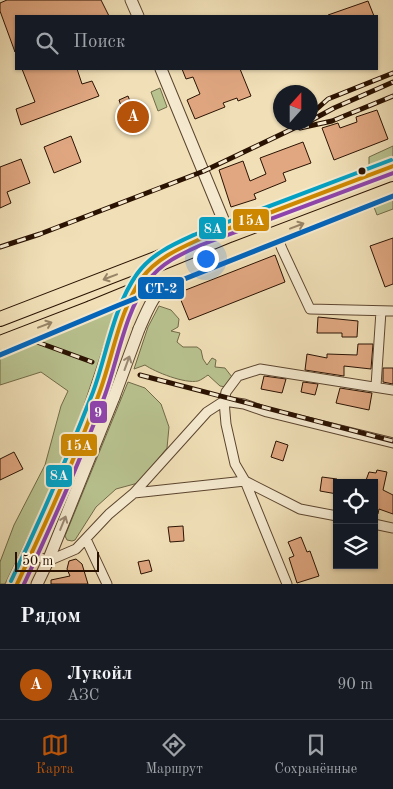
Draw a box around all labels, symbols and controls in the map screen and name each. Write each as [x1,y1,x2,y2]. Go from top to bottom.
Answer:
search box [15,15,378,70]
icon: search [33,29,61,57]
text: Поиск [73,33,125,52]
north arrow [273,85,318,130]
pin: A [117,98,149,136]
unlabelled marker [357,166,367,176]
line badge: 15А [232,208,270,232]
text: 15А [238,214,265,228]
line badge: 8А [198,216,227,240]
one-way arrow [289,221,304,230]
text: 8А [204,222,223,236]
your location [193,246,219,272]
one-way arrow [103,273,118,282]
line badge: СТ-2 [137,276,185,300]
text: СТ-2 [145,282,177,296]
one-way arrow [37,320,52,329]
one-way arrow [122,355,132,371]
line badge: 9 [89,400,108,424]
text: 9 [94,406,102,420]
line badge: 15А [60,433,98,457]
text: 15А [66,439,93,453]
line badge: 8А [45,464,73,488]
text: 8А [50,469,69,483]
map controls [333,479,378,569]
button: locate [333,479,378,524]
one-way arrow [59,516,68,531]
button: layers [333,524,378,569]
scale bar [15,549,99,572]
text: 50 m [22,554,53,568]
text: Рядом [20,606,81,627]
text: Лукойл [67,665,132,684]
text: A [30,677,42,693]
text: 90 m [337,677,373,693]
text: АЗС [67,688,99,704]
tab: Карта [36,731,74,778]
tab: Маршрут [145,731,203,778]
tab: Сохранённые [275,731,357,778]

